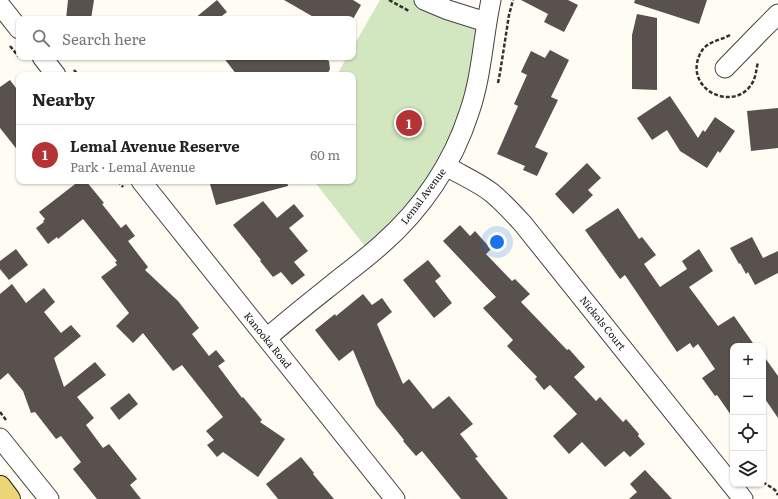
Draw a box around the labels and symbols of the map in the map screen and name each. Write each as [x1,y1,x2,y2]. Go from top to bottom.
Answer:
pin: 1 [396,108,422,138]
street label: Lemal Avenue [396,164,449,227]
your location [487,232,507,252]
street label: Nickols Court [577,292,630,353]
street label: Kanooka Road [241,308,296,371]

